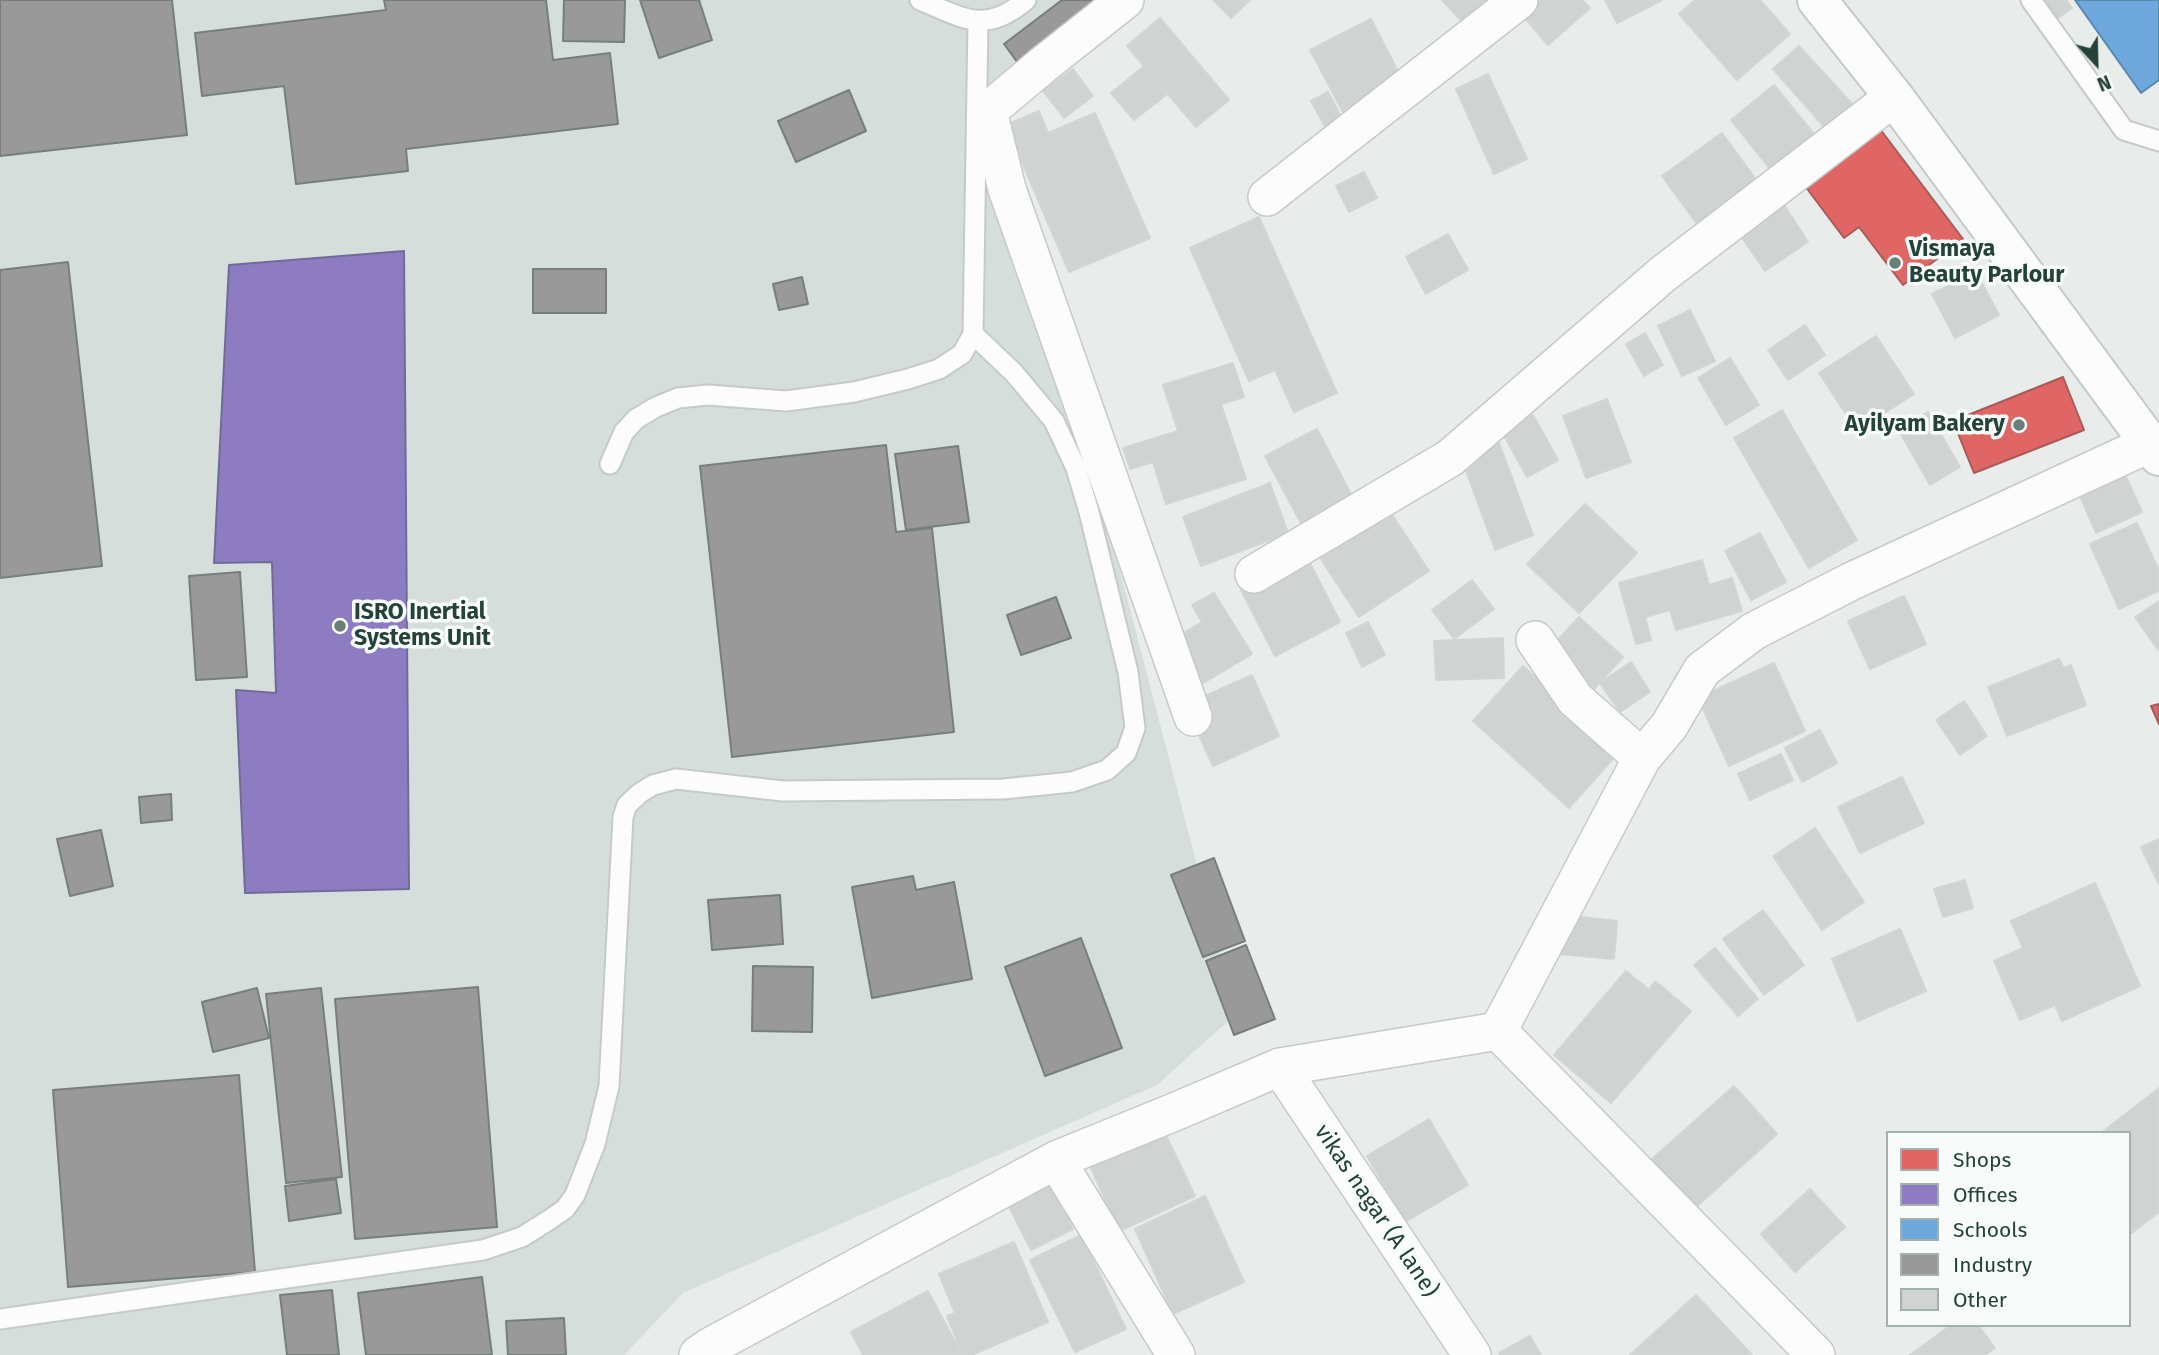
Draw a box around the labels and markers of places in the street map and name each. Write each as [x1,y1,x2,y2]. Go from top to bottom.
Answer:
place label: Vismaya Beauty Parlour [1909,236,2065,290]
marker: Vismaya Beauty Parlour [1887,255,1903,271]
place label: Ayilyam Bakery [1845,411,2005,439]
marker: Ayilyam Bakery [2011,417,2027,433]
place label: ISRO Inertial Systems Unit [354,599,491,653]
marker: ISRO Inertial Systems Unit [332,618,348,634]

